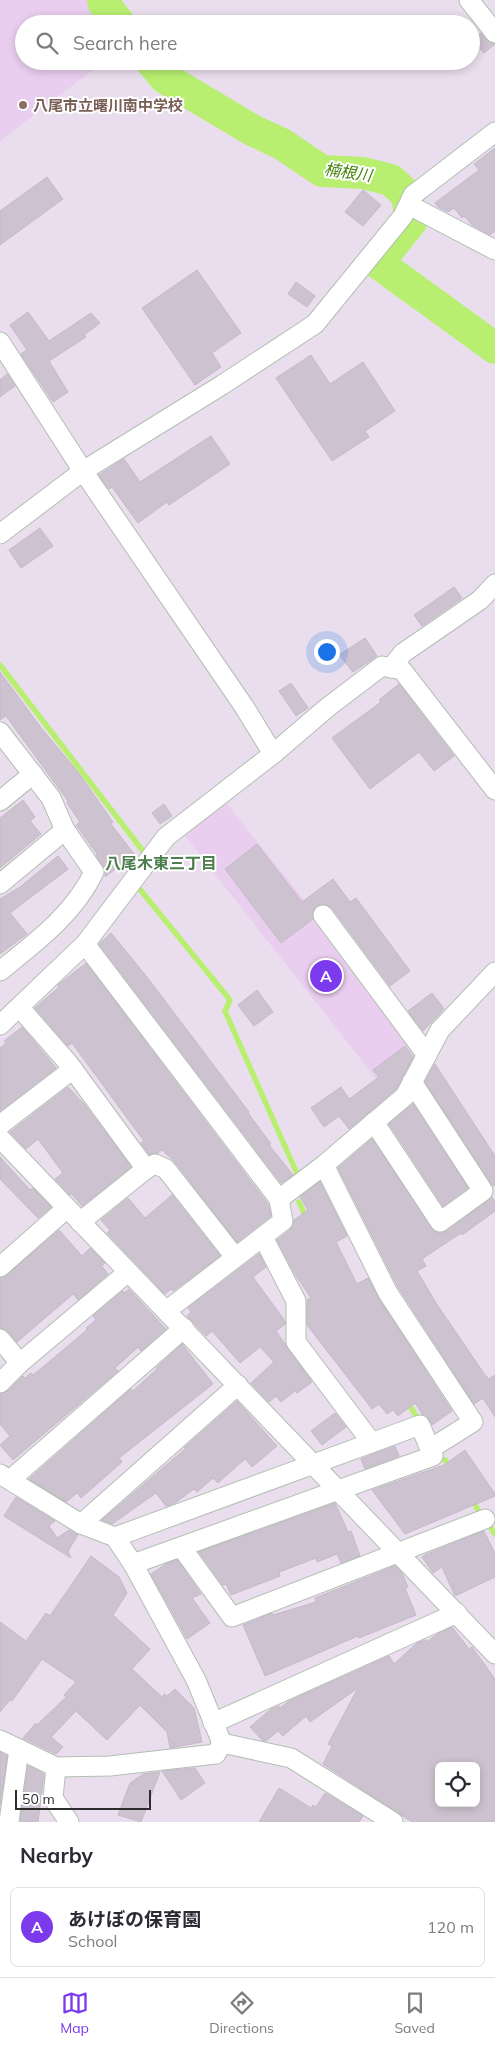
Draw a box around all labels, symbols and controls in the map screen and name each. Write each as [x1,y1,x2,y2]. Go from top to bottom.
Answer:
search box [15,15,480,70]
icon: search [33,29,61,57]
text: Search here [73,31,177,55]
place label: 八尾市立曙川南中学校 [33,96,183,115]
marker: 八尾市立曙川南中学校 [17,99,29,111]
water label: 楠根川 [323,159,375,186]
your location [314,639,340,665]
district label: 八尾木東三丁目 [105,853,217,873]
pin: A [310,957,342,995]
map controls [435,1762,480,1807]
button: locate [435,1762,480,1807]
scale bar [15,1787,151,1810]
text: 50 m [22,1790,55,1808]
text: Nearby [20,1842,93,1868]
text: あけぼの保育園 [68,1907,201,1931]
text: A [31,1917,43,1937]
text: 120 m [427,1917,474,1937]
text: School [68,1931,117,1951]
tab: Map [60,1989,89,2037]
tab: Directions [209,1989,274,2037]
tab: Saved [394,1989,435,2037]

